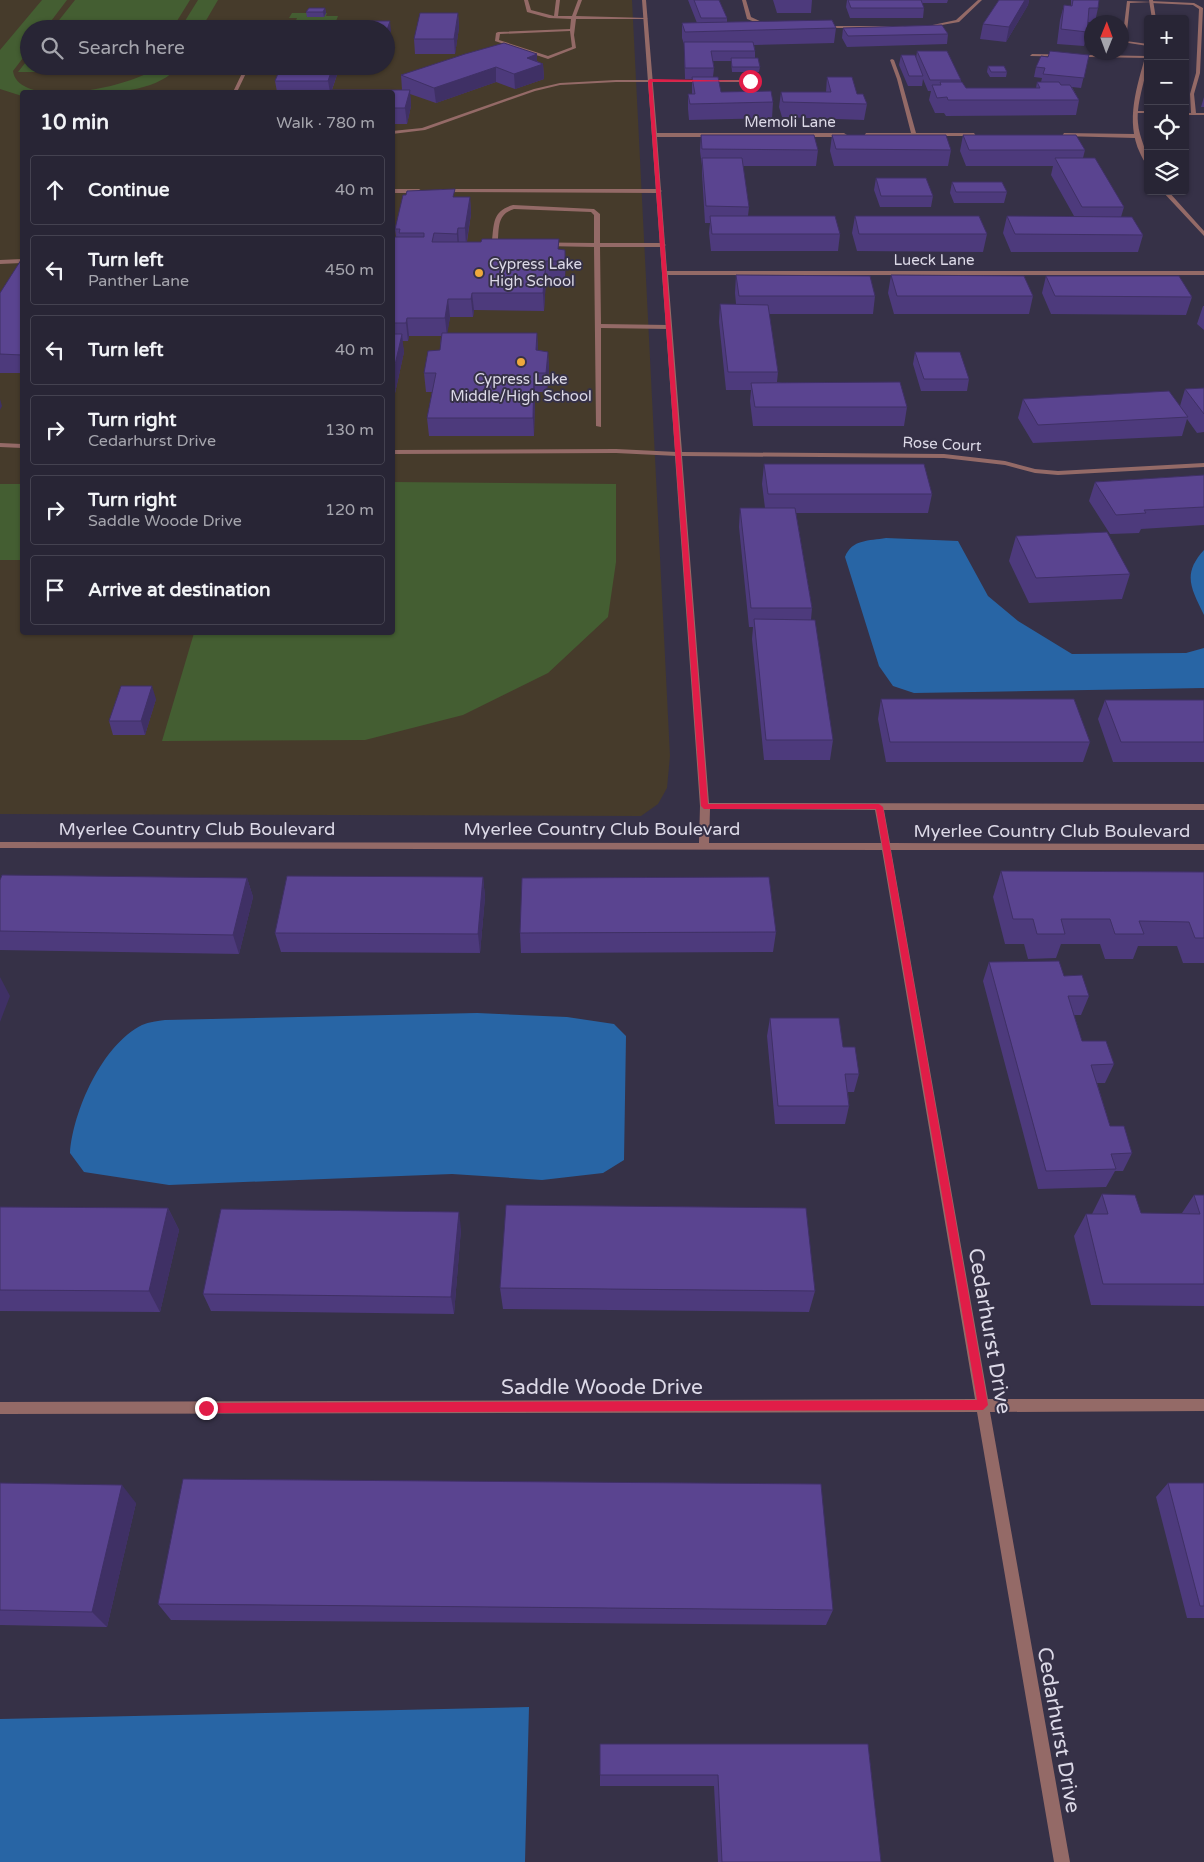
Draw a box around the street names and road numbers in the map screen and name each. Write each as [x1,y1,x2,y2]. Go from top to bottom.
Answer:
street label: Memoli Lane [744,113,836,131]
street label: Lueck Lane [893,251,975,269]
street label: Rose Court [902,433,982,455]
street label: Myerlee Country Club Boulevard [59,818,335,840]
street label: Myerlee Country Club Boulevard [464,818,740,840]
street label: Myerlee Country Club Boulevard [914,820,1190,842]
street label: Cedarhurst Drive [963,1246,1016,1416]
street label: Saddle Woode Drive [501,1375,703,1400]
street label: Cedarhurst Drive [1032,1645,1085,1815]

